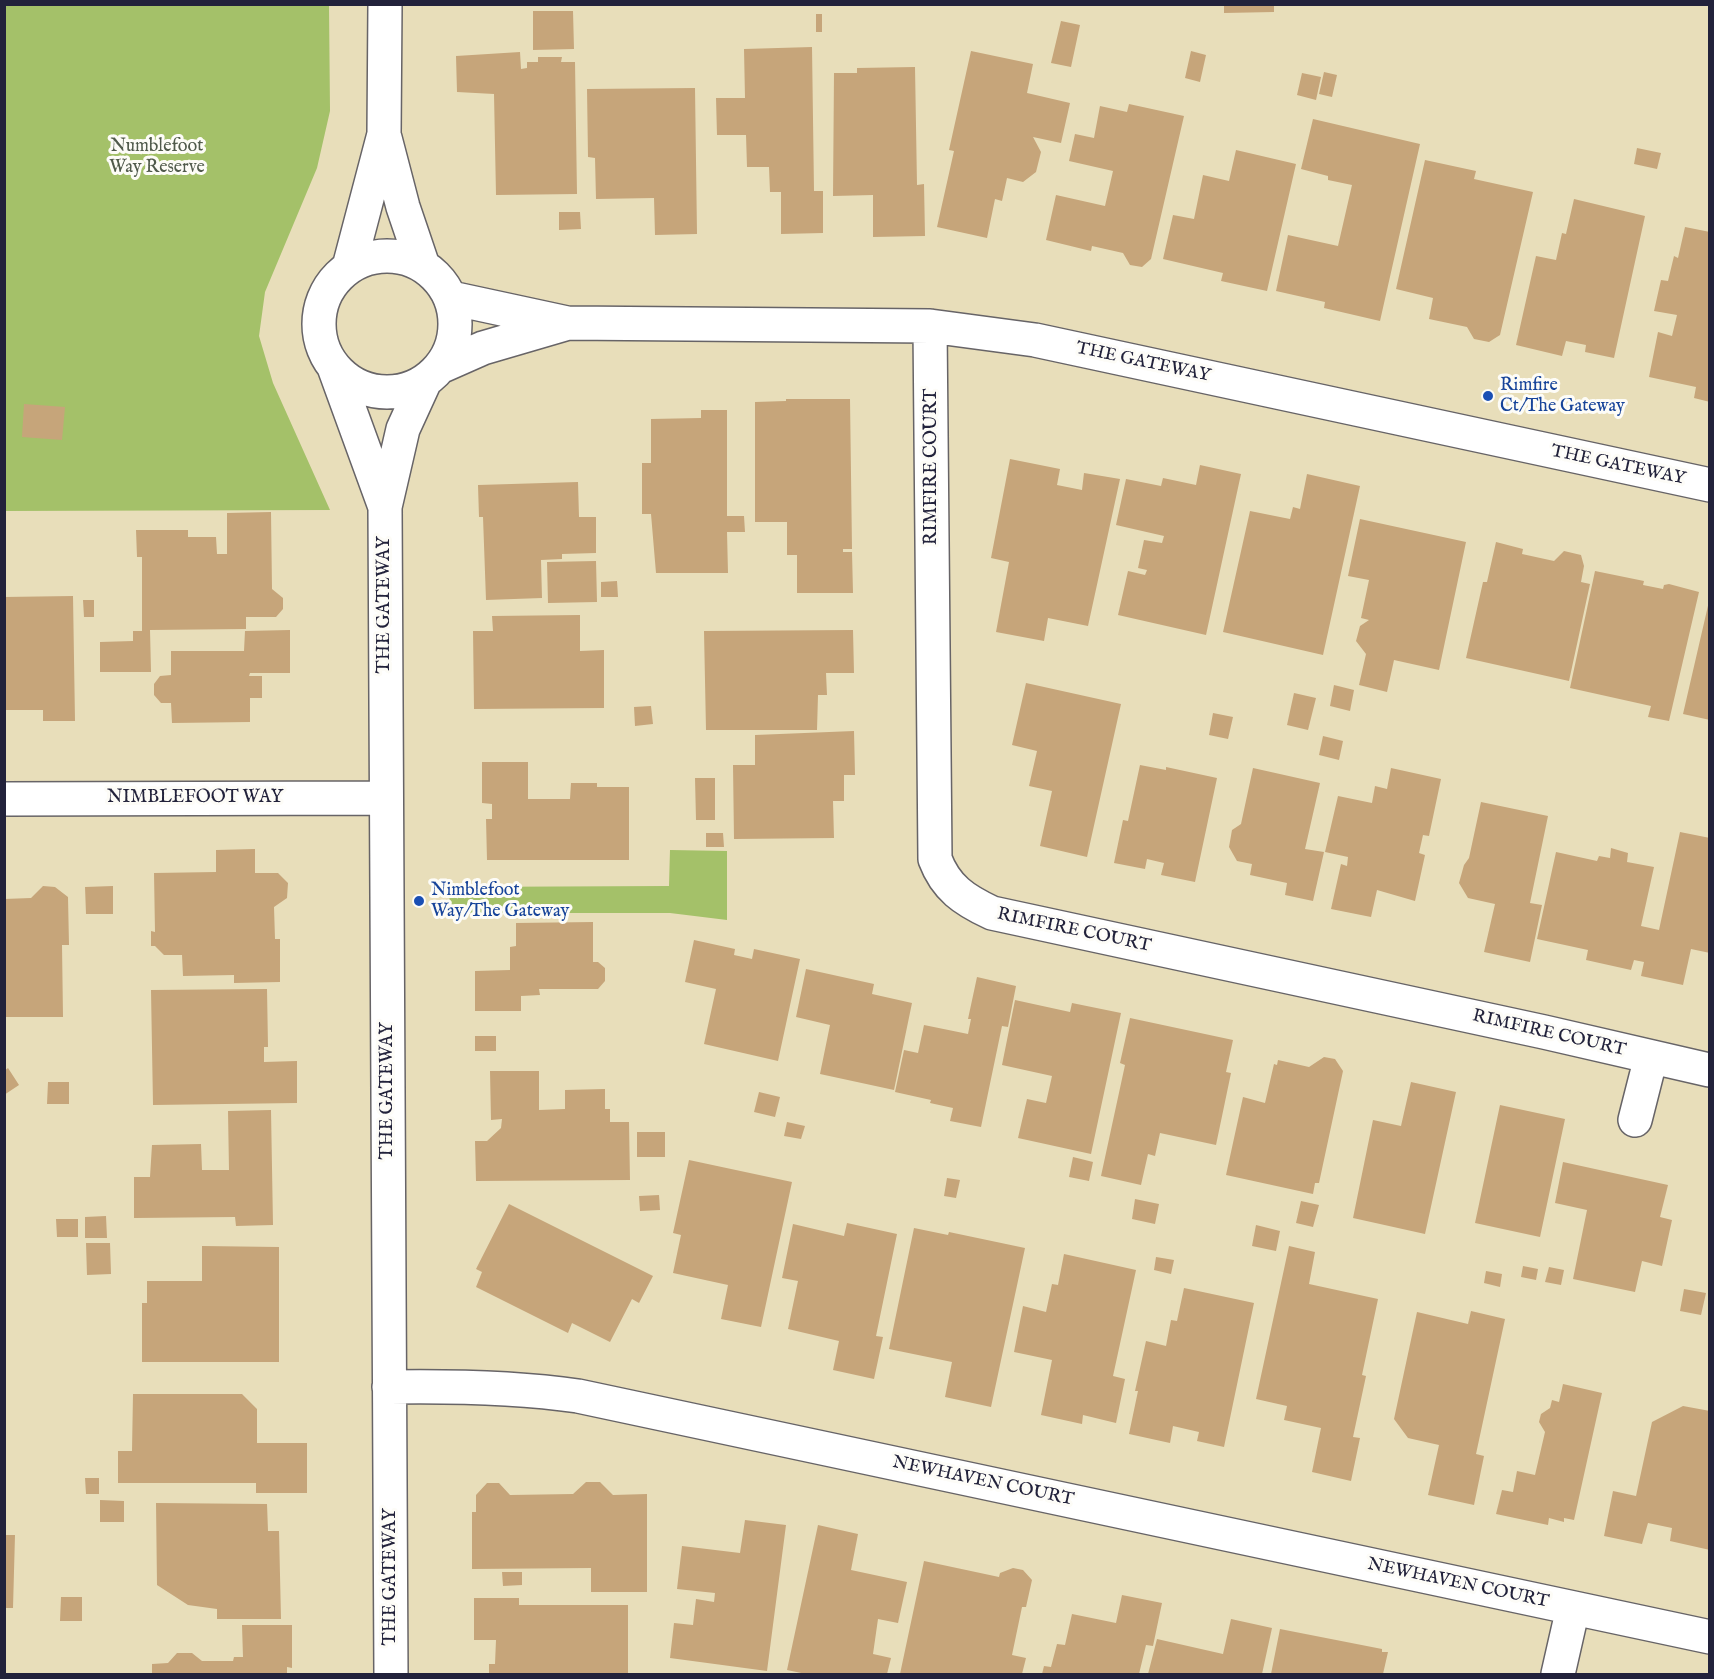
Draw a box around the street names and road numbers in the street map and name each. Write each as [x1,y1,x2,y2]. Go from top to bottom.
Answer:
street label: THE GATEWAY [1074,338,1212,388]
street label: RIMFIRE COURT [921,389,943,545]
street label: THE GATEWAY [1549,441,1687,491]
street label: THE GATEWAY [374,537,396,673]
street label: NIMBLEFOOT WAY [107,787,283,809]
street label: RIMFIRE COURT [995,904,1153,958]
street label: RIMFIRE COURT [1470,1006,1628,1062]
street label: THE GATEWAY [377,1023,399,1159]
street label: NEWHAVEN COURT [890,1452,1076,1512]
street label: THE GATEWAY [380,1509,402,1645]
street label: NEWHAVEN COURT [1365,1554,1551,1614]

